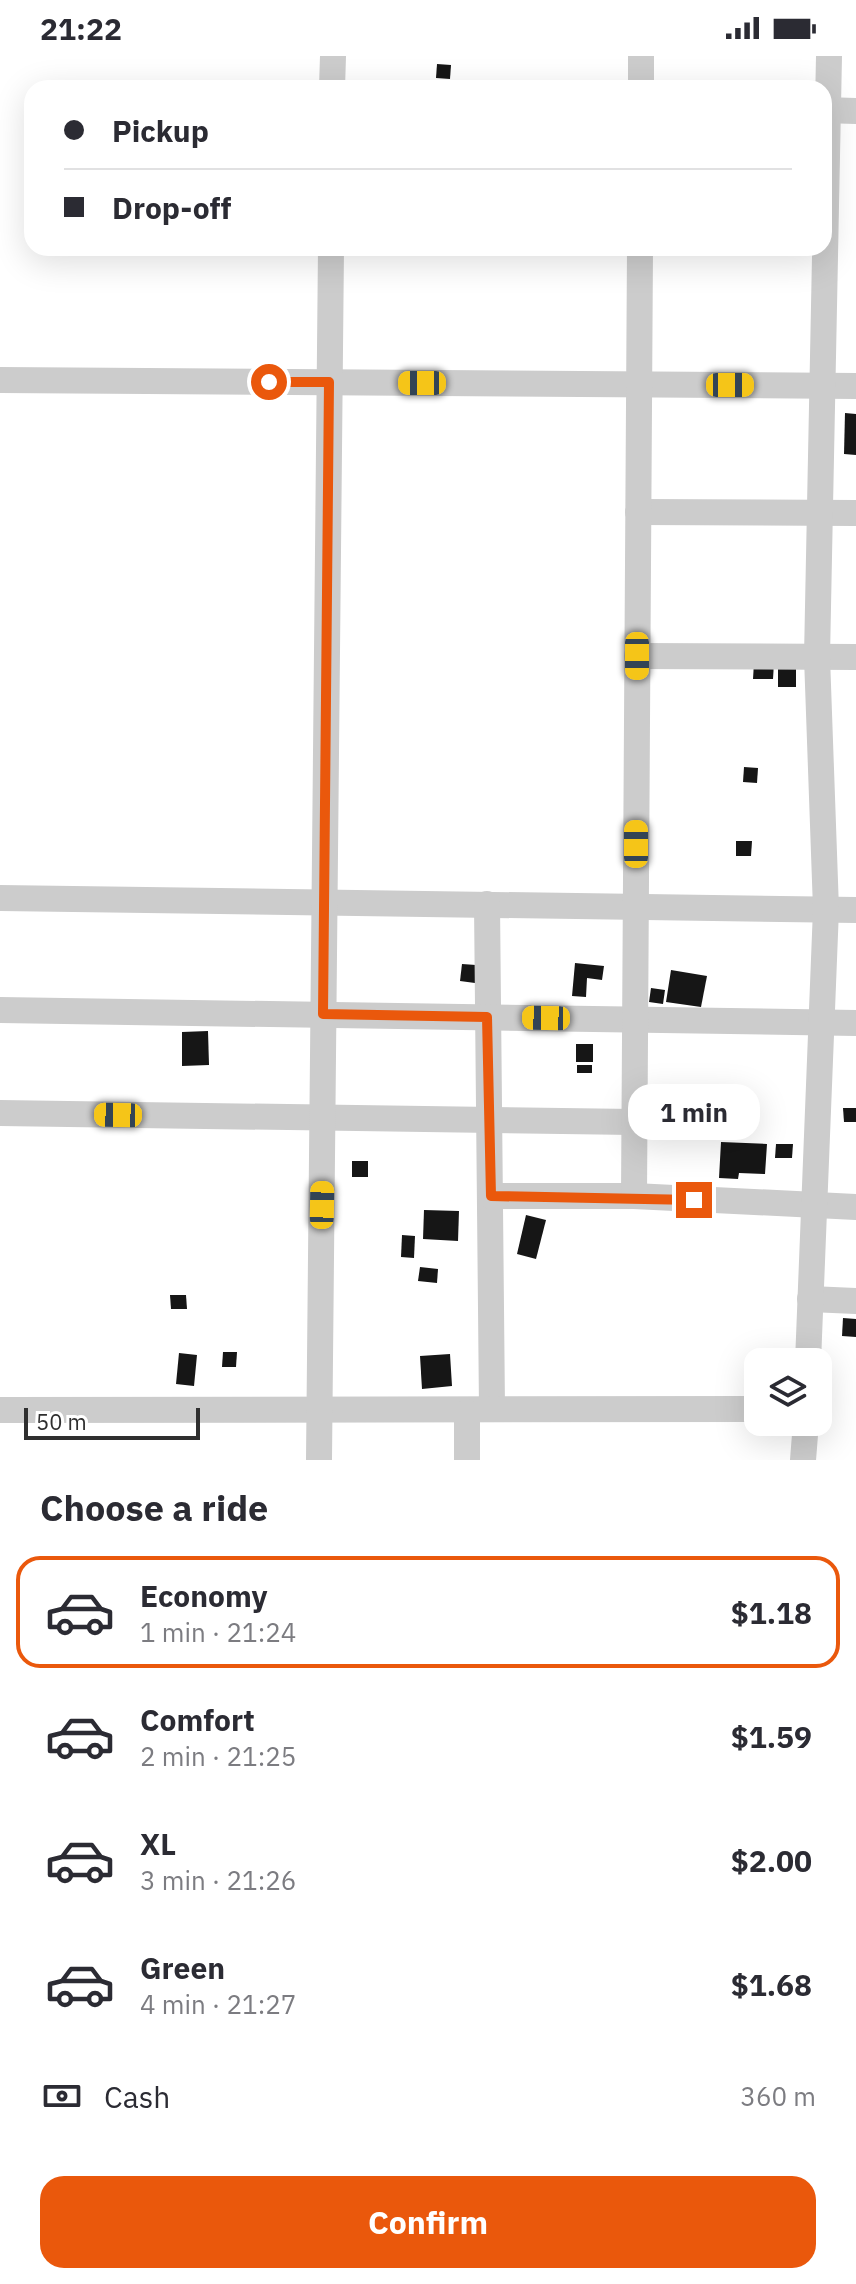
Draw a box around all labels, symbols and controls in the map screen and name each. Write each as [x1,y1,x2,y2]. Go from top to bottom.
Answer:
text: 21:22 [40,9,122,48]
text: Pickup [112,111,209,150]
text: Drop-off [112,188,231,227]
route start [251,364,287,400]
car [398,371,446,395]
car [706,373,754,397]
car [625,632,649,680]
car [624,820,648,868]
car [522,1006,570,1030]
callout: 1 min [628,1084,760,1140]
text: 1 min [660,1095,728,1129]
car [94,1103,142,1127]
car [310,1181,334,1229]
route end [676,1182,712,1218]
map controls [744,1348,832,1436]
button: layers [744,1348,832,1436]
scale bar [24,1404,200,1440]
text: 50 m [36,1407,87,1436]
text: Choose a ride [40,1484,268,1531]
icon: car [44,1576,116,1648]
text: Economy [140,1576,268,1615]
text: $1.18 [731,1593,812,1632]
text: 1 min · 21:24 [140,1615,296,1649]
icon: car [44,1700,116,1772]
text: Comfort [140,1700,255,1739]
text: $1.59 [731,1717,812,1756]
text: 2 min · 21:25 [140,1739,296,1773]
icon: car [44,1824,116,1896]
text: XL [140,1824,176,1863]
text: $2.00 [731,1841,812,1880]
text: 3 min · 21:26 [140,1863,296,1897]
icon: car [44,1948,116,2020]
text: Green [140,1948,225,1987]
text: $1.68 [731,1965,812,2004]
text: 4 min · 21:27 [140,1987,296,2021]
icon: cash [40,2074,84,2118]
text: Cash [104,2077,170,2116]
text: 360 m [740,2079,816,2113]
button: Confirm [40,2176,816,2268]

